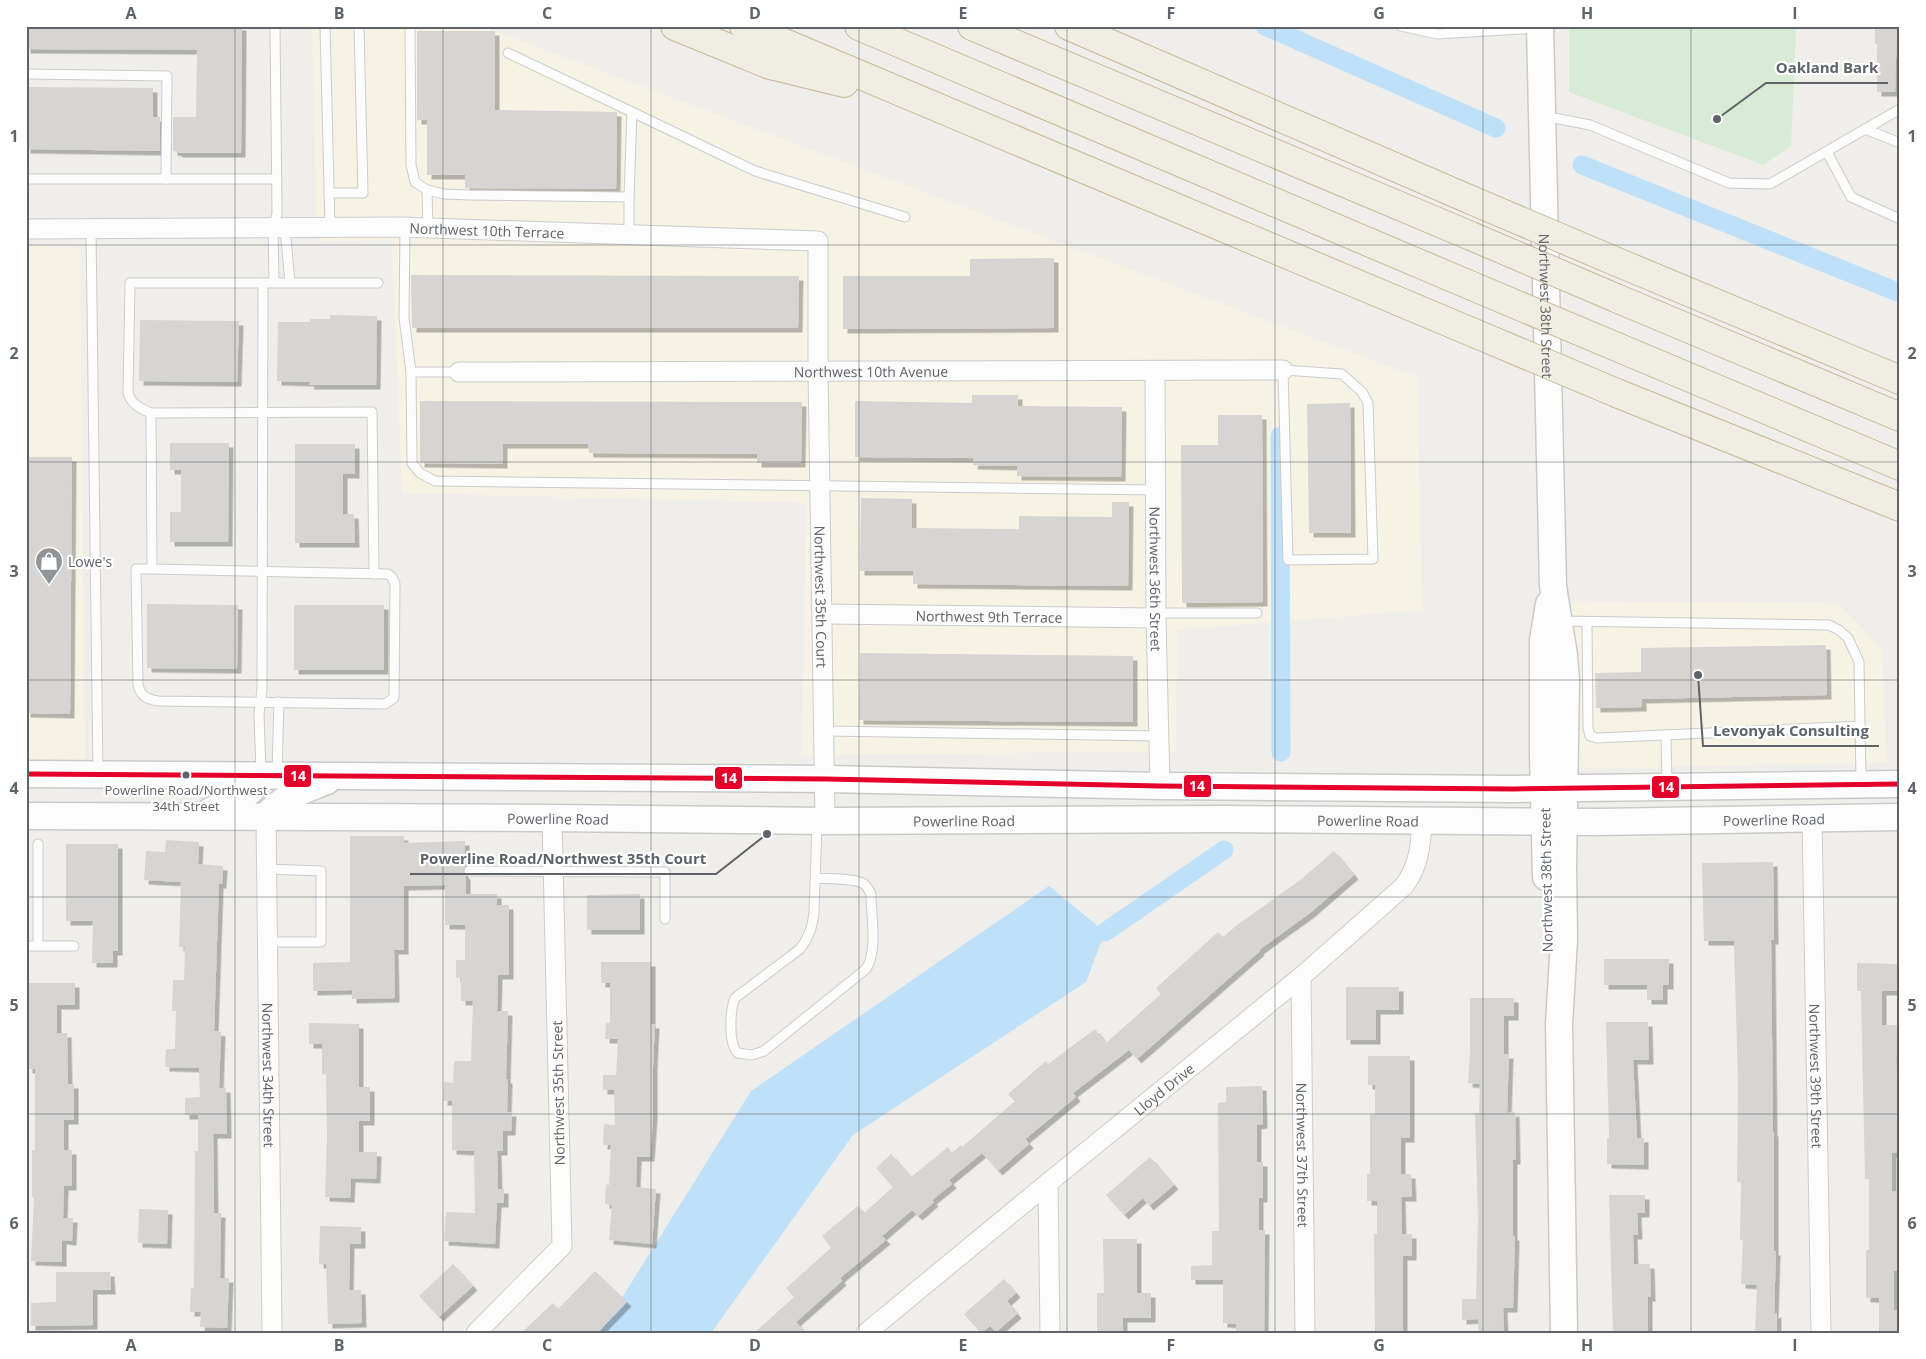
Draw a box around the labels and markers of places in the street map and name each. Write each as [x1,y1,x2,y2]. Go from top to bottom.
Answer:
callout: Oakland Bark [1766,53,1888,83]
shop icon: Lowe's [34,546,64,585]
place label: Lowe's [68,552,113,571]
callout: Levonyak Consulting [1703,716,1879,746]
marker: Powerline Road/Northwest 34th Street [181,770,191,780]
place label: Powerline Road/Northwest 34th Street [104,781,268,815]
callout: Powerline Road/Northwest 35th Court [410,844,716,874]

